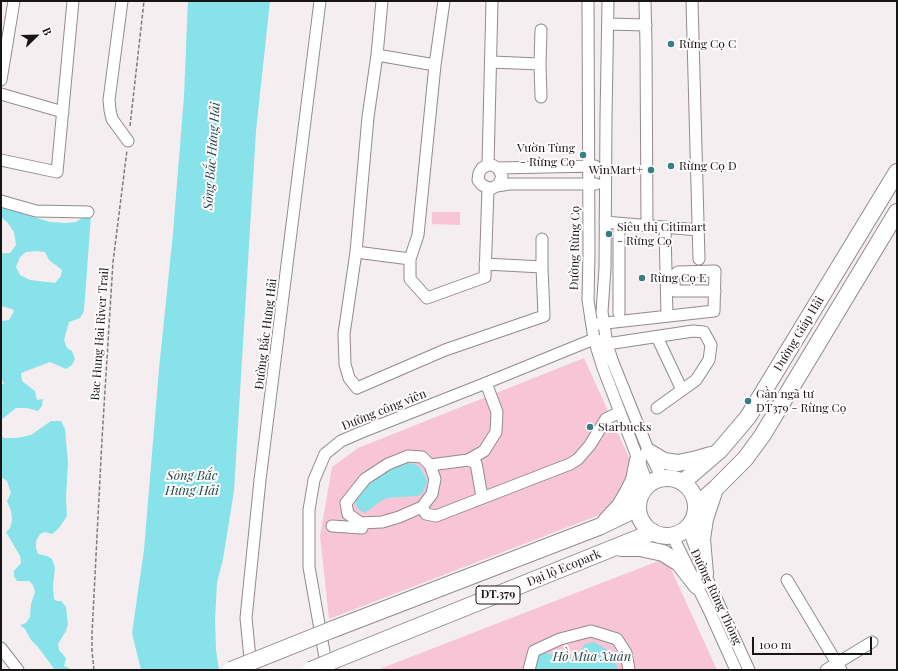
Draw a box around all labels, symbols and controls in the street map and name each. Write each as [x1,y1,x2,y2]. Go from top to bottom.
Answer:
north arrow [16,16,56,56]
text: B [39,25,56,37]
place label: Rừng Cọ C [679,37,736,51]
marker: Rừng Cọ C [666,39,676,49]
water label: Sông Bắc Hưng Hải [200,102,224,210]
place label: Vườn Tùng - Rừng Cọ [517,141,575,169]
marker: Vườn Tùng - Rừng Cọ [578,150,588,160]
place label: Rừng Cọ D [679,159,737,173]
marker: Rừng Cọ D [666,161,676,171]
place label: WinMart+ [589,163,643,177]
marker: WinMart+ [646,165,656,175]
street label: Đường Rừng Cọ [567,206,583,290]
place label: Siêu thị Citimart - Rừng Cọ [617,220,707,248]
marker: Siêu thị Citimart - Rừng Cọ [604,229,614,239]
street label: Bac Hung Hai River Trail [88,267,112,401]
place label: Rừng Cọ E [650,271,706,285]
marker: Rừng Cọ E [637,273,647,283]
street label: Đường Bắc Hưng Hải [252,278,280,390]
street label: Đường Giáp Hải [771,294,827,374]
street label: Đường công viên [340,386,428,434]
place label: Gần ngã tư DT379 - Rừng Cọ [756,387,846,415]
marker: Gần ngã tư DT379 - Rừng Cọ [743,396,753,406]
place label: Starbucks [598,420,651,434]
marker: Starbucks [585,422,595,432]
water label: Sông Bắc Hưng Hải [165,468,219,499]
street label: Đại lộ Ecopark [525,547,603,589]
street label: Đường Rừng Thông [687,547,745,647]
road number: ĐT.379 [476,586,520,604]
scale bar [754,629,874,655]
text: 100 m [759,636,791,652]
water label: Hồ Mùa Xuân [553,649,631,665]

